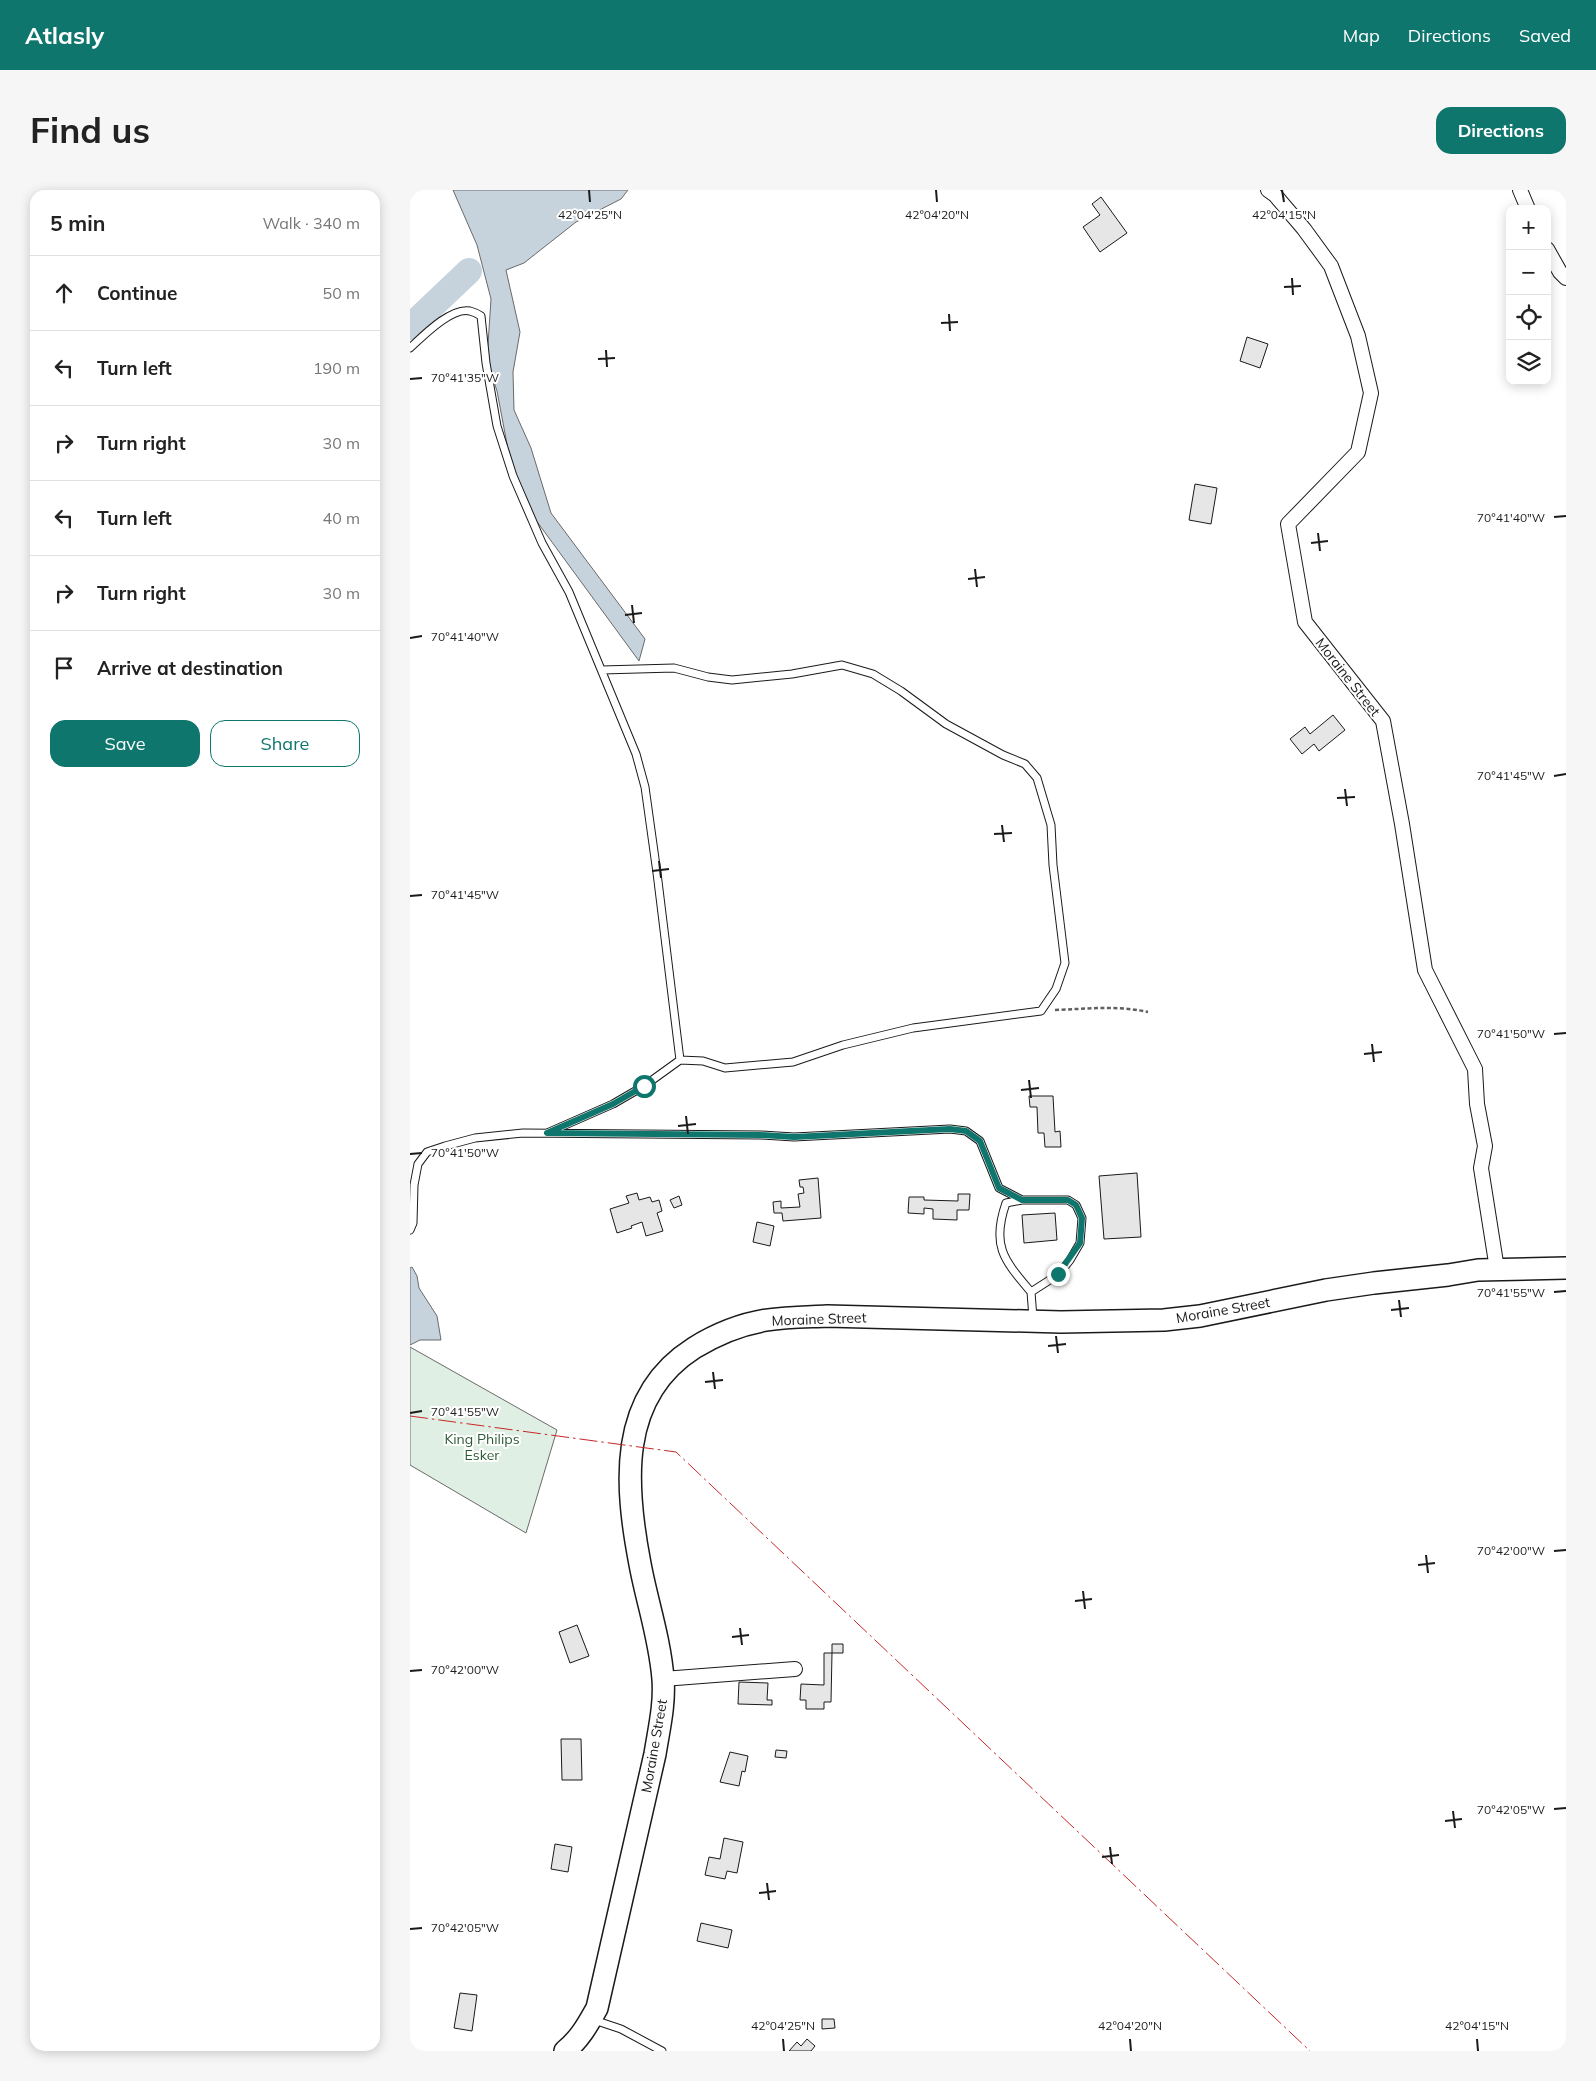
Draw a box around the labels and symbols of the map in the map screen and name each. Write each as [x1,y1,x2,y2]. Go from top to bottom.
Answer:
text: 42°04'25"N [558,207,622,222]
text: 42°04'20"N [905,207,969,222]
text: 42°04'15"N [1252,207,1316,222]
text: 70°41'35"W [431,370,499,385]
text: 70°41'40"W [1477,510,1545,525]
text: 70°41'40"W [431,629,499,644]
street label: Moraine Street [1312,634,1384,720]
text: 70°41'45"W [1477,768,1545,783]
text: 70°41'45"W [431,887,499,902]
text: 70°41'50"W [1477,1026,1545,1041]
route start [633,1075,656,1098]
text: 70°41'50"W [431,1145,499,1160]
route end [1047,1263,1070,1286]
text: 70°41'55"W [1477,1285,1545,1300]
street label: Moraine Street [1175,1293,1271,1327]
street label: Moraine Street [771,1308,867,1330]
text: 70°41'55"W [431,1404,499,1419]
park label: King Philips Esker [444,1430,520,1464]
text: 70°42'00"W [1477,1543,1545,1558]
text: 70°42'00"W [431,1662,499,1677]
street label: Moraine Street [637,1698,671,1794]
text: 70°42'05"W [1477,1802,1545,1817]
text: 70°42'05"W [431,1920,499,1935]
text: 42°04'25"N [751,2018,815,2033]
text: 42°04'20"N [1098,2018,1162,2033]
text: 42°04'15"N [1445,2018,1509,2033]

